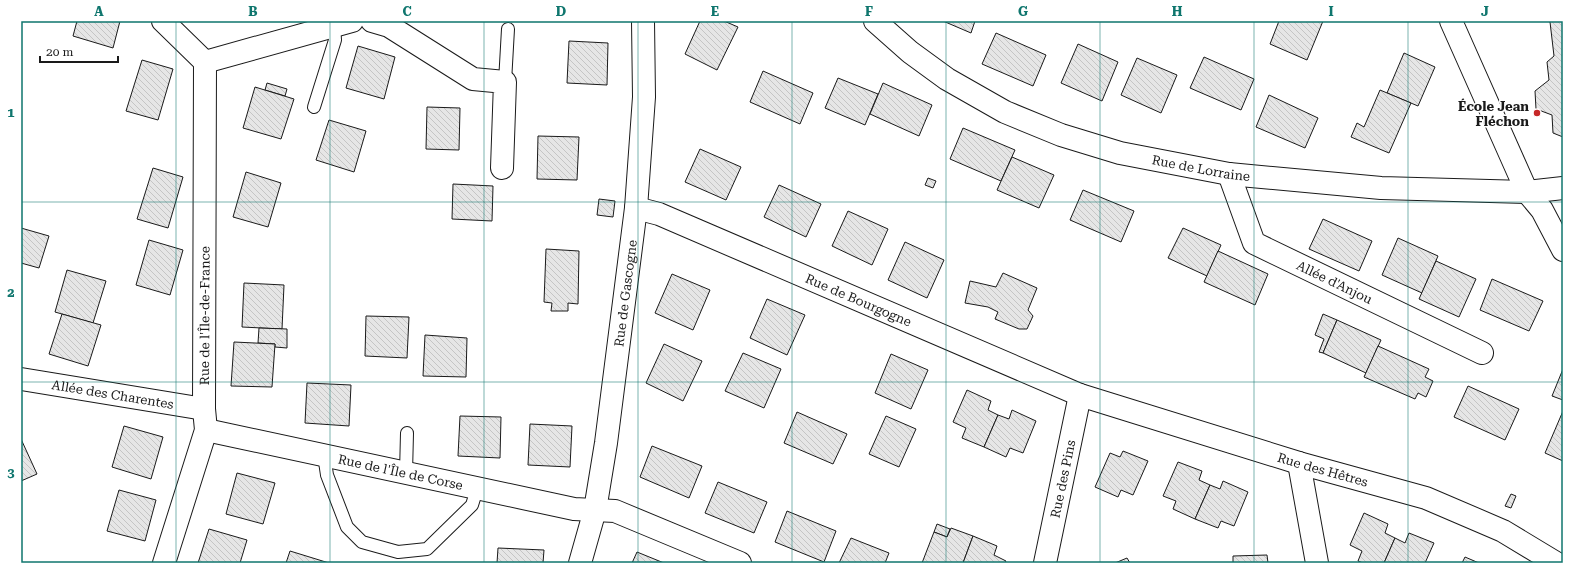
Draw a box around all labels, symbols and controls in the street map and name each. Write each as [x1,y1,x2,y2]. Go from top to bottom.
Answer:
text: A [94,4,104,19]
text: B [248,4,258,19]
text: C [402,4,412,19]
text: D [556,4,566,19]
text: E [711,4,719,19]
text: F [865,4,873,19]
text: G [1018,4,1028,19]
text: H [1172,4,1183,19]
text: I [1328,4,1334,19]
text: J [1481,4,1489,19]
scale bar [40,38,118,64]
text: 20 m [46,45,73,59]
place label: École Jean Fléchon [1458,98,1529,129]
text: 1 [7,105,15,120]
marker: École Jean Fléchon [1532,108,1542,118]
street label: Rue de Lorraine [1151,152,1251,183]
street label: Rue de Gascogne [611,239,639,348]
street label: Rue de l'Île-de-France [197,246,212,385]
street label: Allée d'Anjou [1294,257,1375,307]
street label: Rue de Bourgogne [803,270,914,329]
text: 2 [7,285,15,300]
street label: Allée des Charentes [51,377,175,411]
street label: Rue des Pins [1047,438,1078,519]
street label: Rue des Hêtres [1276,449,1370,489]
street label: Rue de l'Île de Corse [337,451,464,492]
text: 3 [7,465,15,480]

